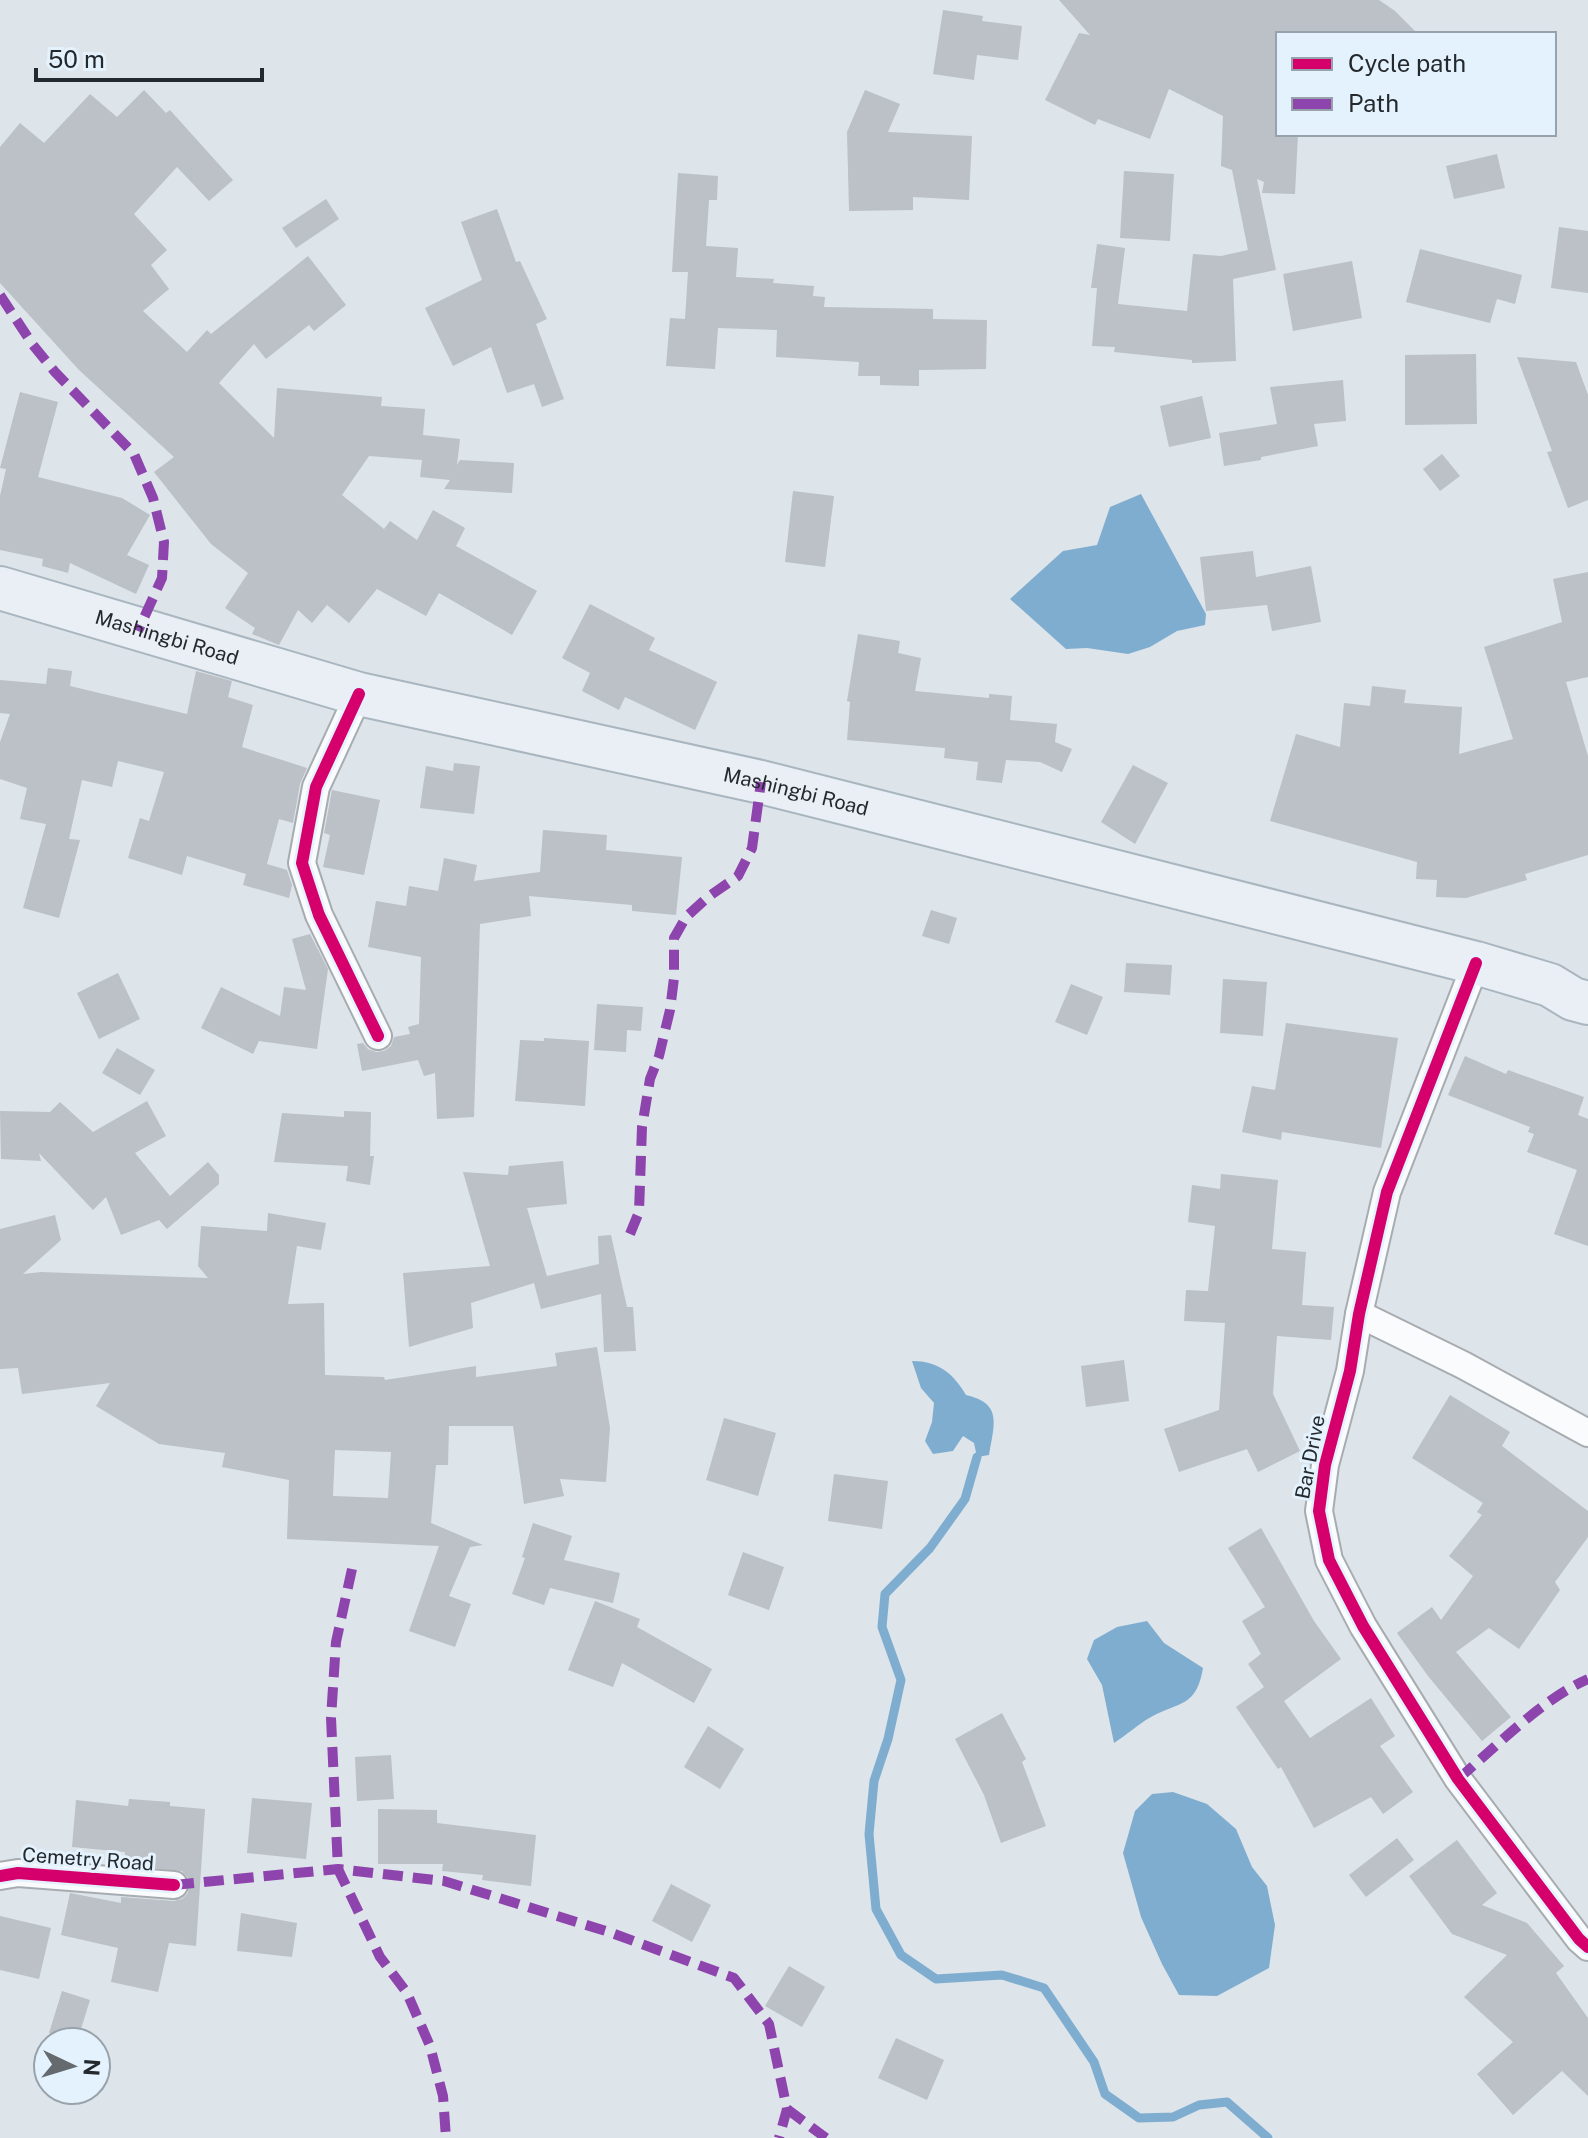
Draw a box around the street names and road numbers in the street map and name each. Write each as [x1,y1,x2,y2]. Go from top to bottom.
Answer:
street label: Mashingbi Road [92,605,242,670]
street label: Mashingbi Road [721,762,871,821]
street label: Bar Drive [1290,1413,1330,1501]
street label: Cemetry Road [21,1842,155,1876]

